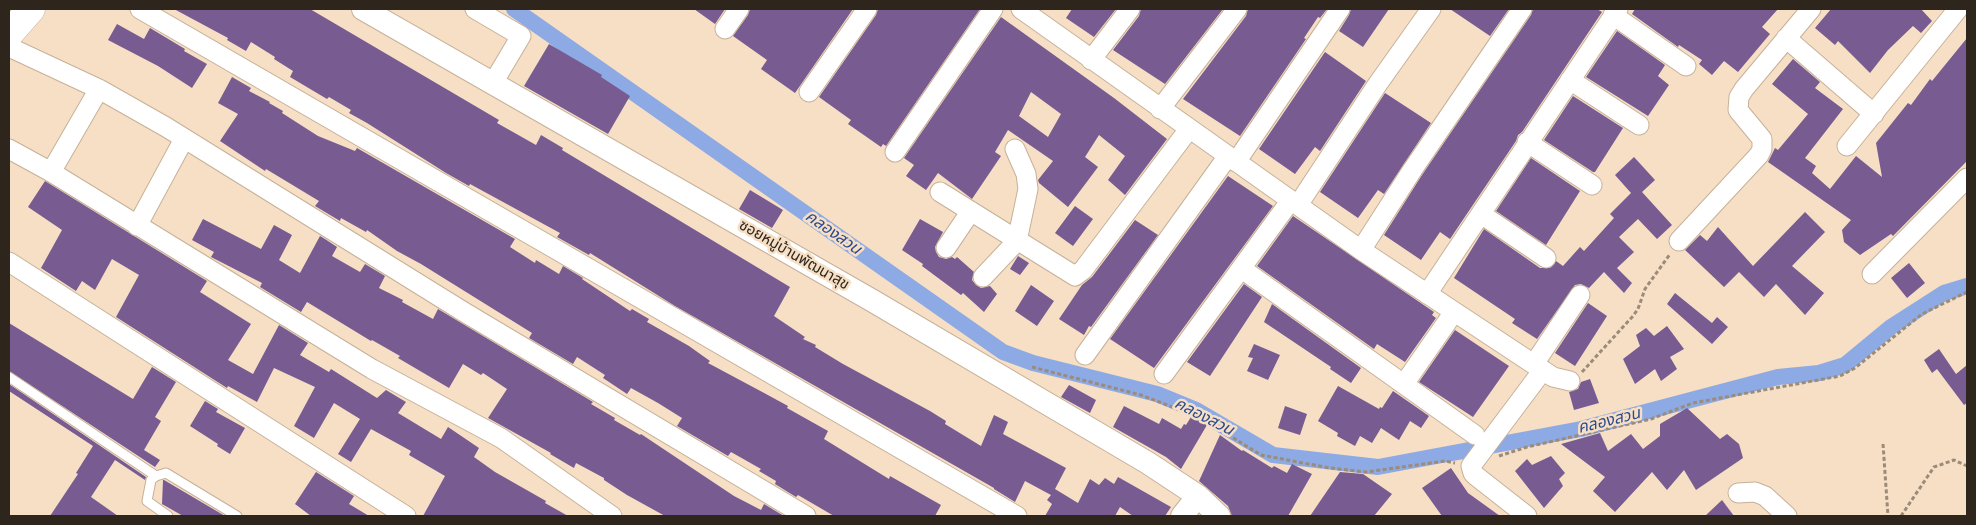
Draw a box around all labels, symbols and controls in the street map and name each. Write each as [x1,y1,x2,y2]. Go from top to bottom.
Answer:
water label: คลองสวน [801,207,865,259]
street label: ซอยหมู่บ้านพัฒนาสุข [736,216,852,294]
water label: คลองสวน [1171,394,1237,440]
water label: คลองสวน [1576,404,1642,438]

